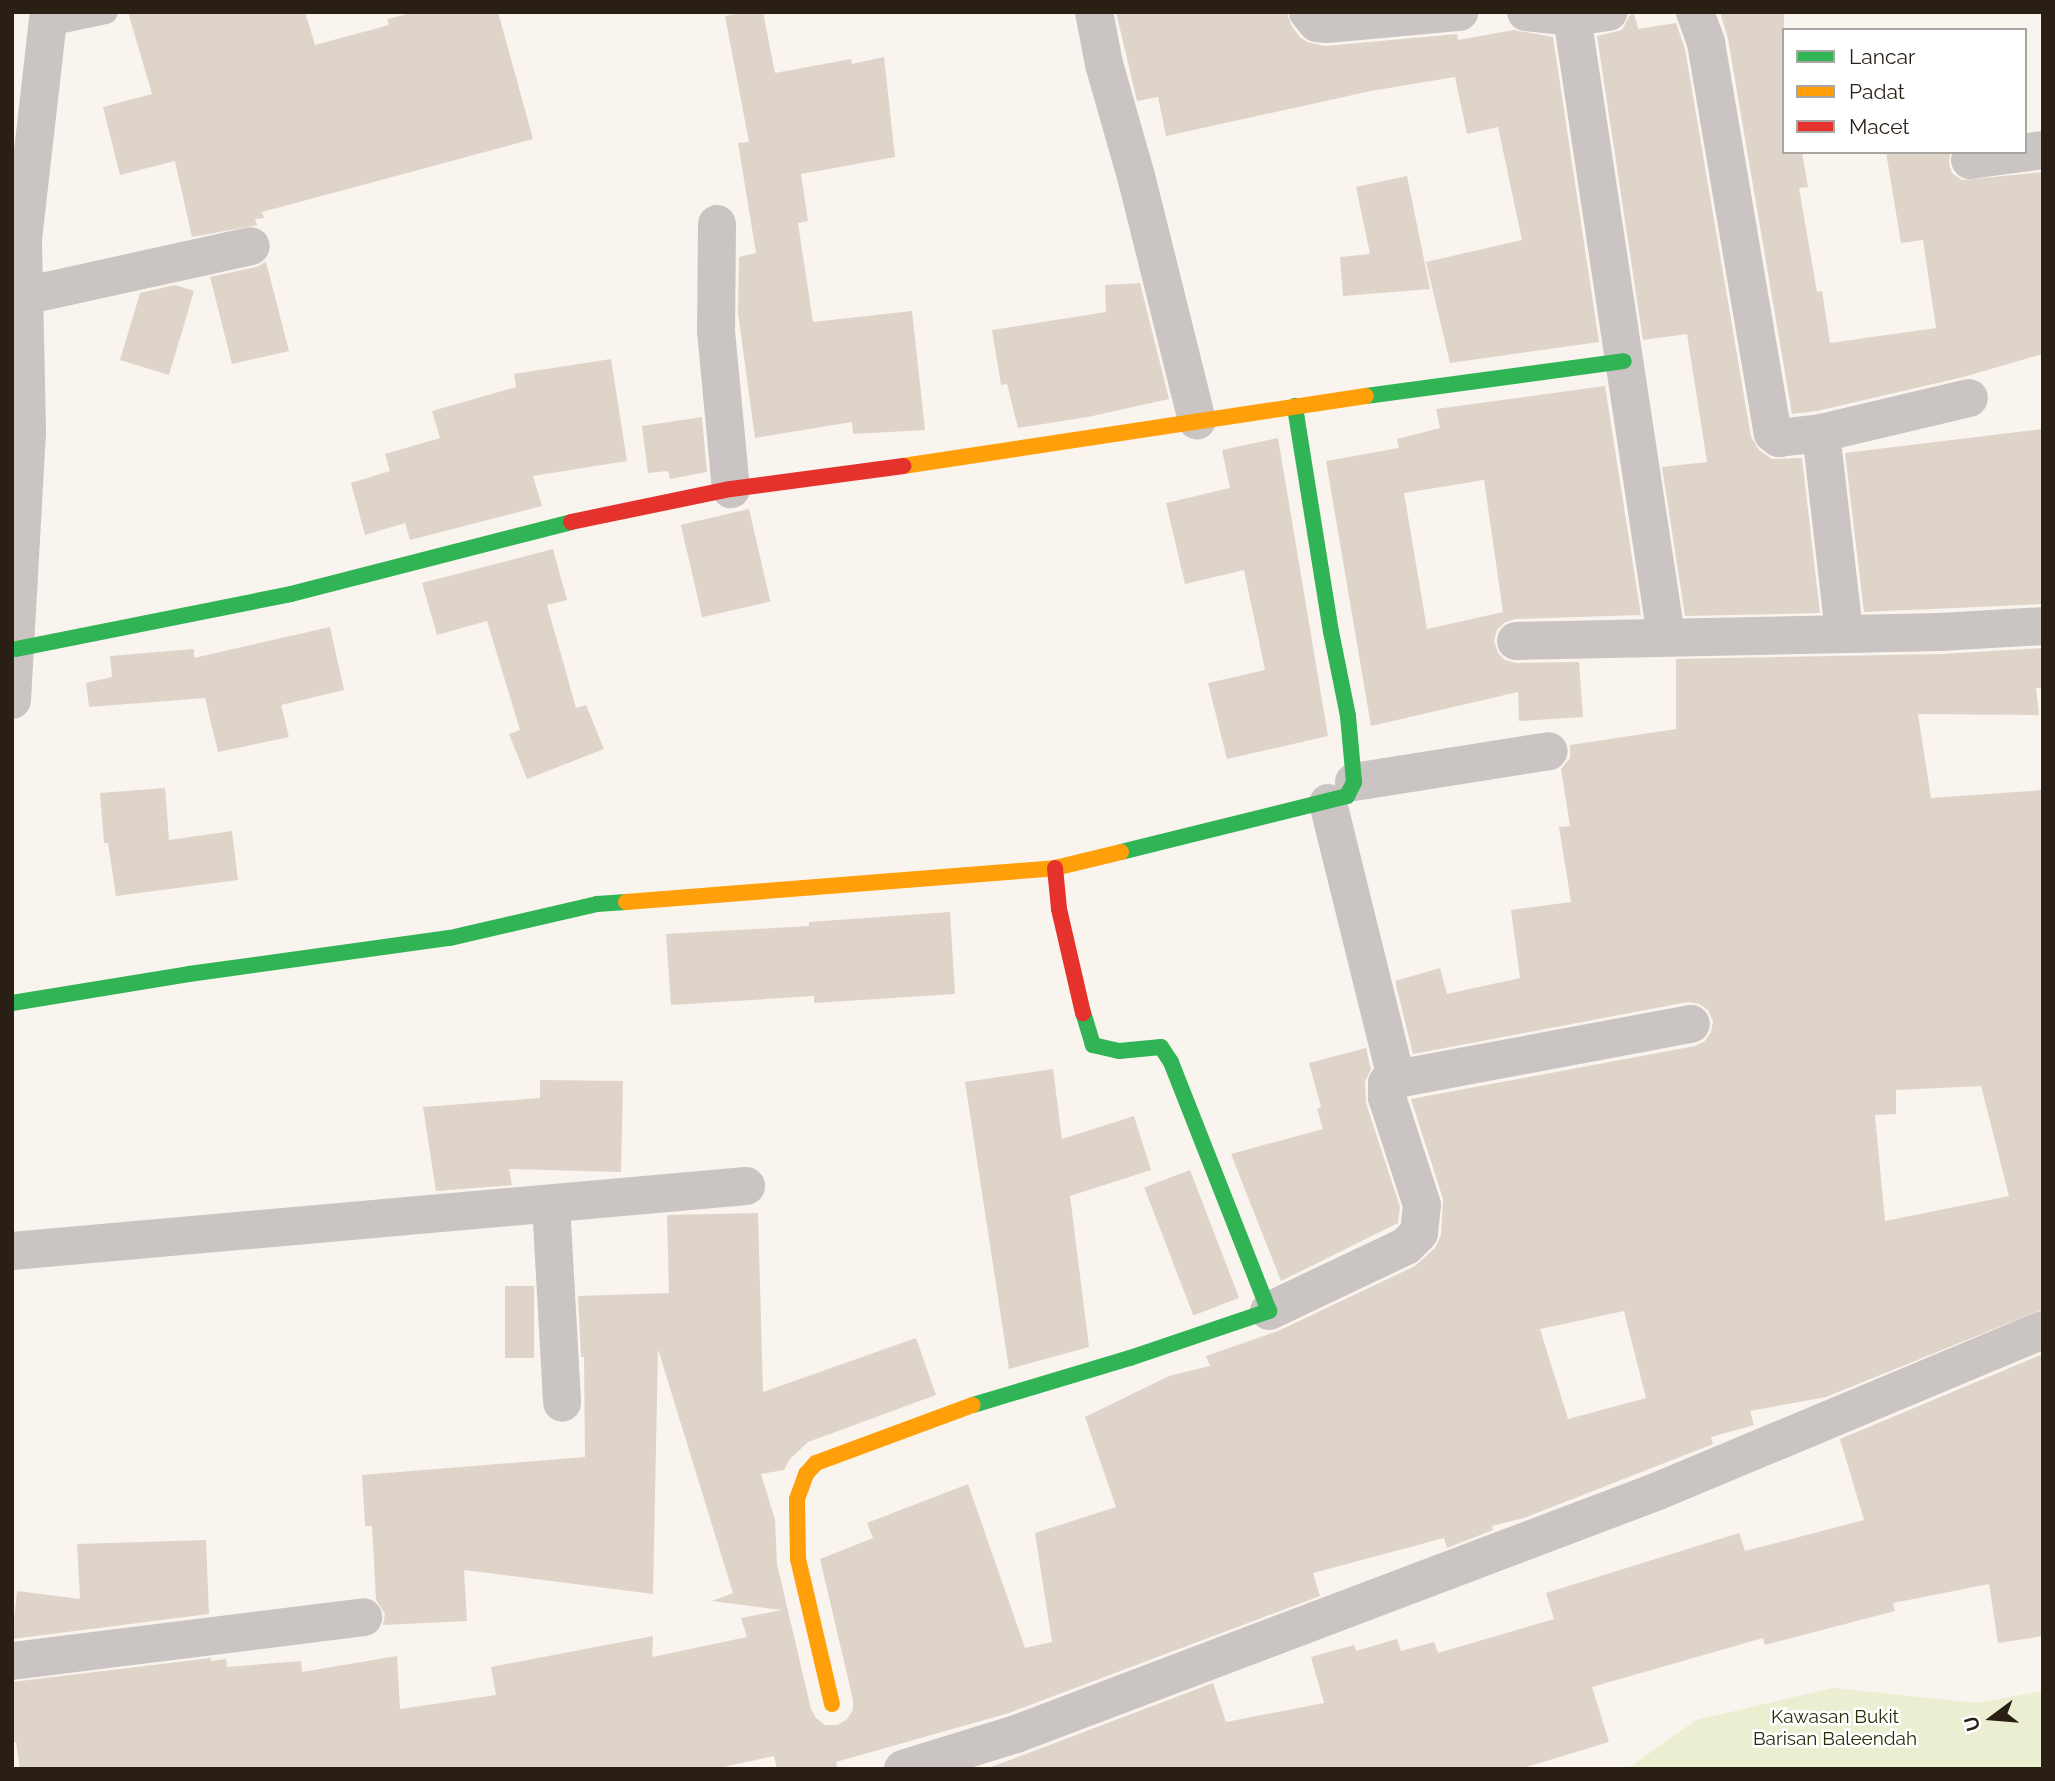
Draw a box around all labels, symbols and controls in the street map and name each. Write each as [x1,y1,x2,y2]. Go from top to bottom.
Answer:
legend [1782,28,2027,154]
text: Lancar [1849,44,1915,69]
text: Padat [1849,79,1905,104]
text: Macet [1849,114,1909,139]
north arrow [1957,1683,2027,1753]
park label: Kawasan Bukit Barisan Baleendah [1753,1706,1917,1750]
text: U [1959,1714,1984,1734]

